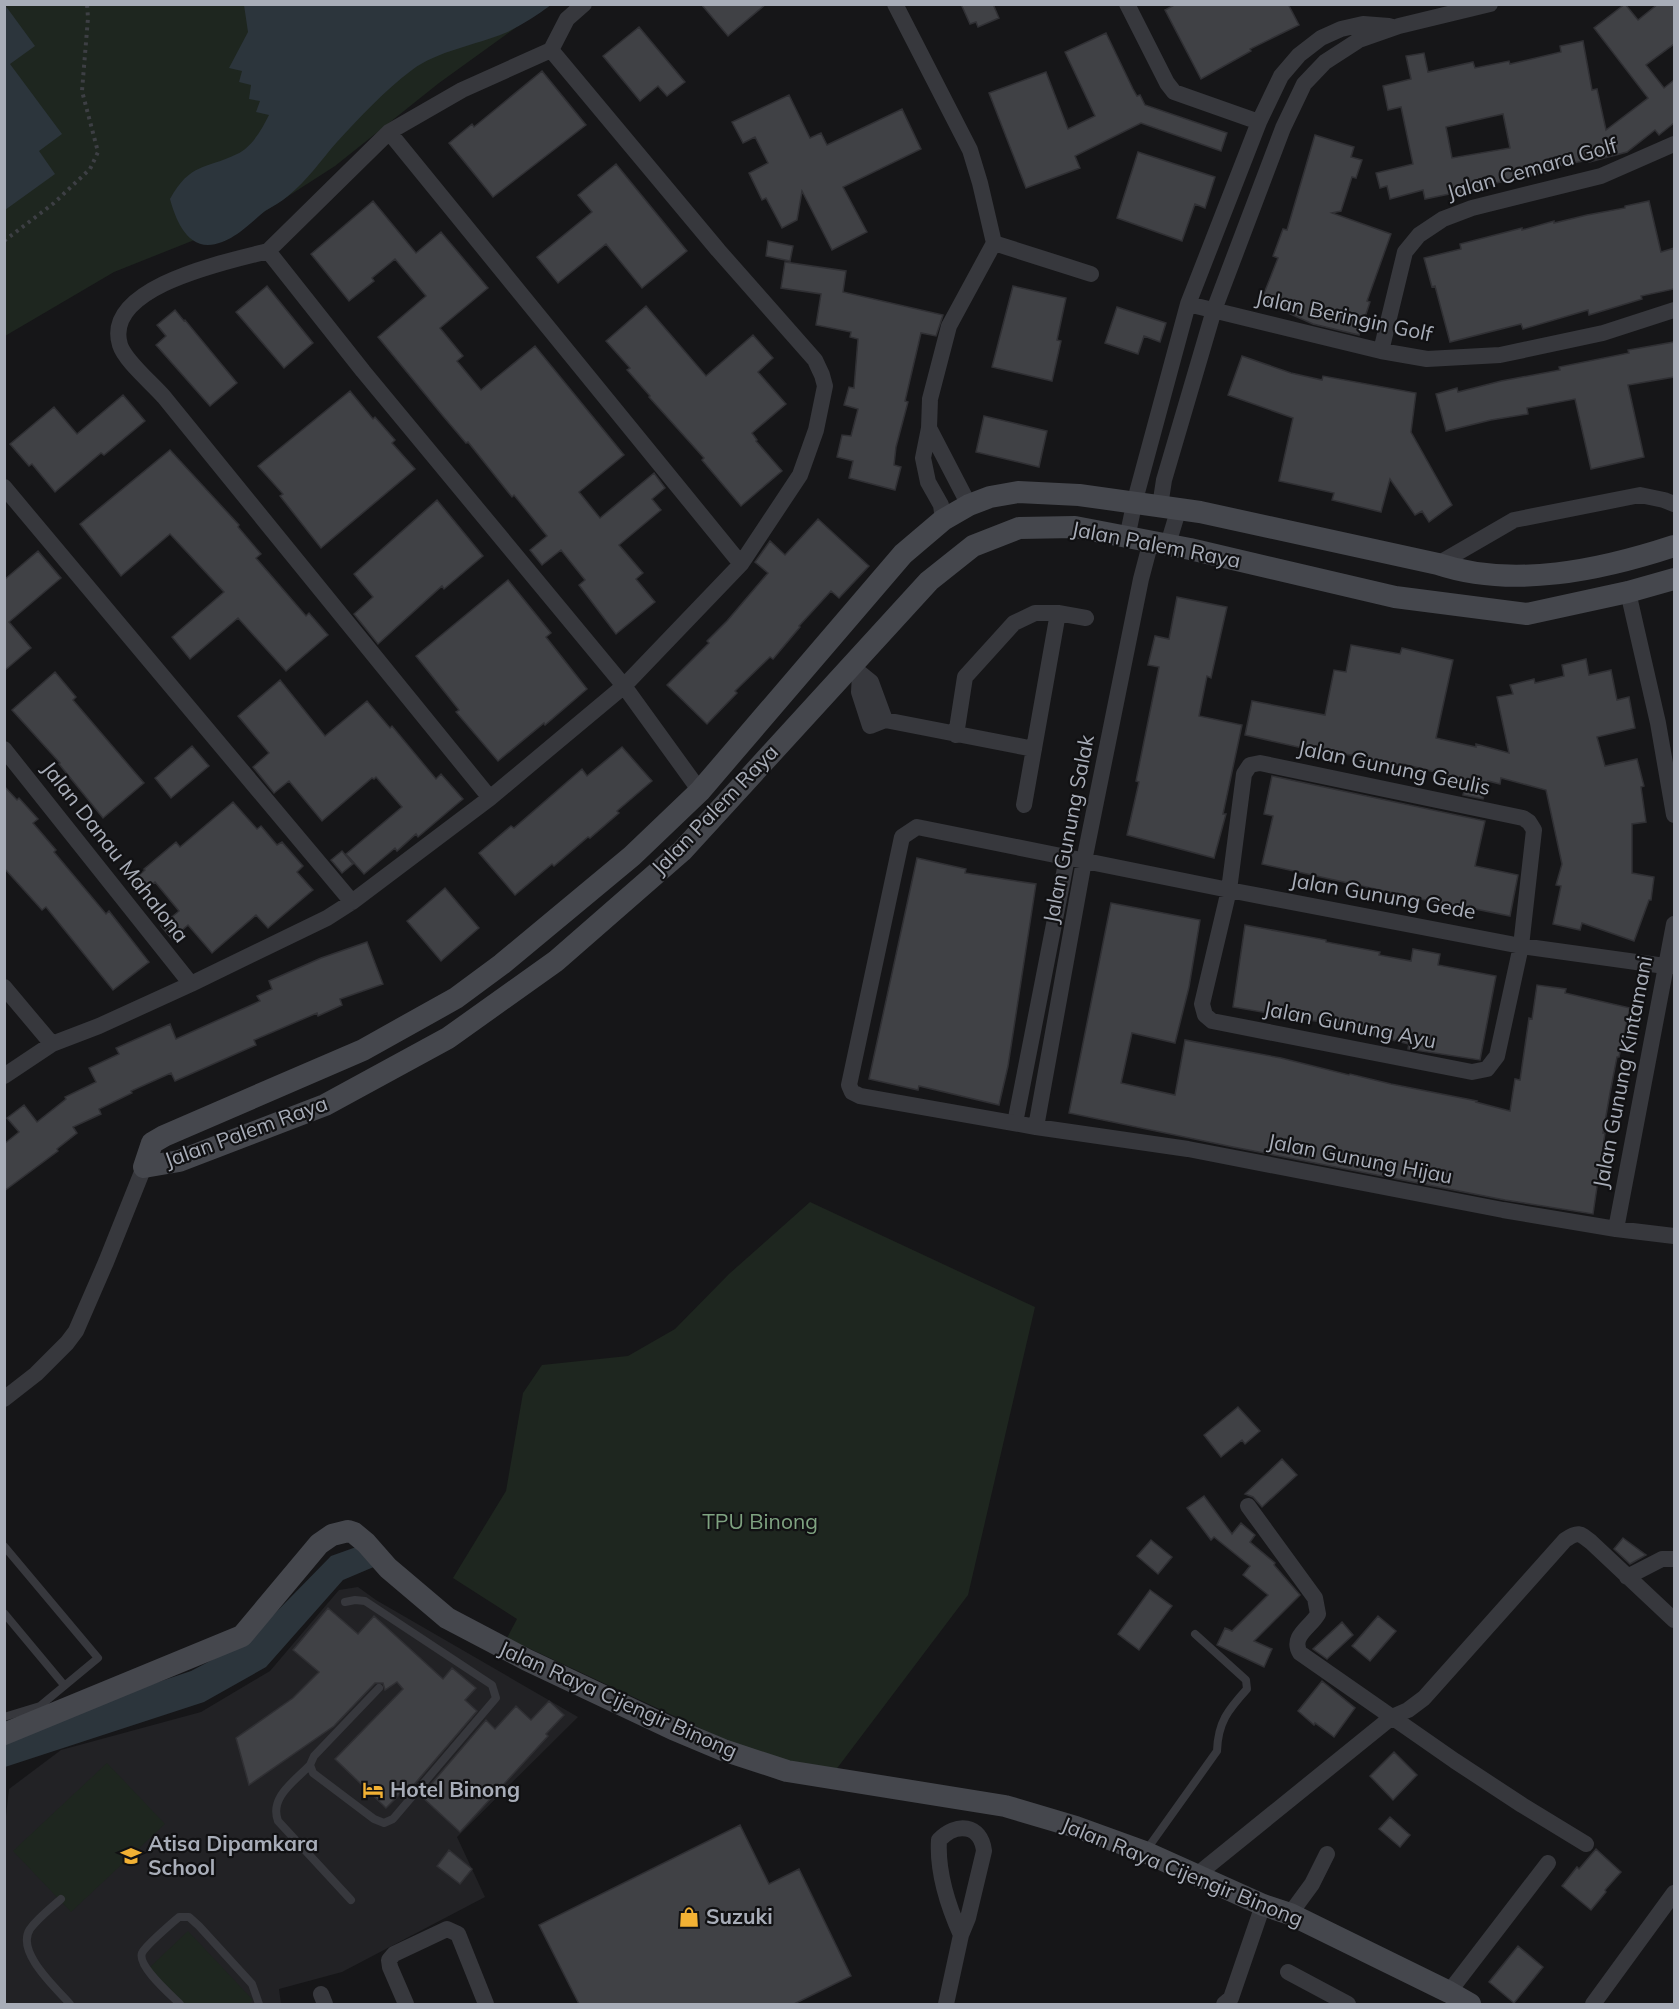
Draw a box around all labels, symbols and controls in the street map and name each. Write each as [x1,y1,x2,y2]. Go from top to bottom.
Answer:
street label: Jalan Cemara Golf [1444,131,1621,205]
street label: Jalan Beringin Golf [1253,284,1436,347]
street label: Jalan Palem Raya [1070,515,1243,573]
street label: Jalan Gunung Salak [1037,732,1099,925]
street label: Jalan Gunung Geulis [1295,734,1493,800]
street label: Jalan Palem Raya [645,739,783,880]
street label: Jalan Danau Mahalona [37,755,195,947]
street label: Jalan Gunung Gede [1288,866,1478,924]
street label: Jalan Gunung Kintamani [1587,953,1657,1190]
street label: Jalan Gunung Ayu [1262,995,1439,1054]
street label: Jalan Palem Raya [161,1090,331,1173]
street label: Jalan Gunung Hijau [1265,1127,1455,1189]
park label: TPU Binong [702,1508,818,1534]
street label: Jalan Raya Cijengir Binong [495,1635,742,1763]
place label: Hotel Binong [390,1776,520,1802]
hotel icon: Hotel Binong [361,1778,385,1802]
street label: Jalan Raya Cijengir Binong [1058,1811,1307,1932]
place label: Atisa Dipamkara School [148,1830,318,1880]
school or university icon: Atisa Dipamkara School [119,1844,143,1868]
place label: Suzuki [706,1903,773,1929]
shop icon: Suzuki [677,1905,701,1929]

